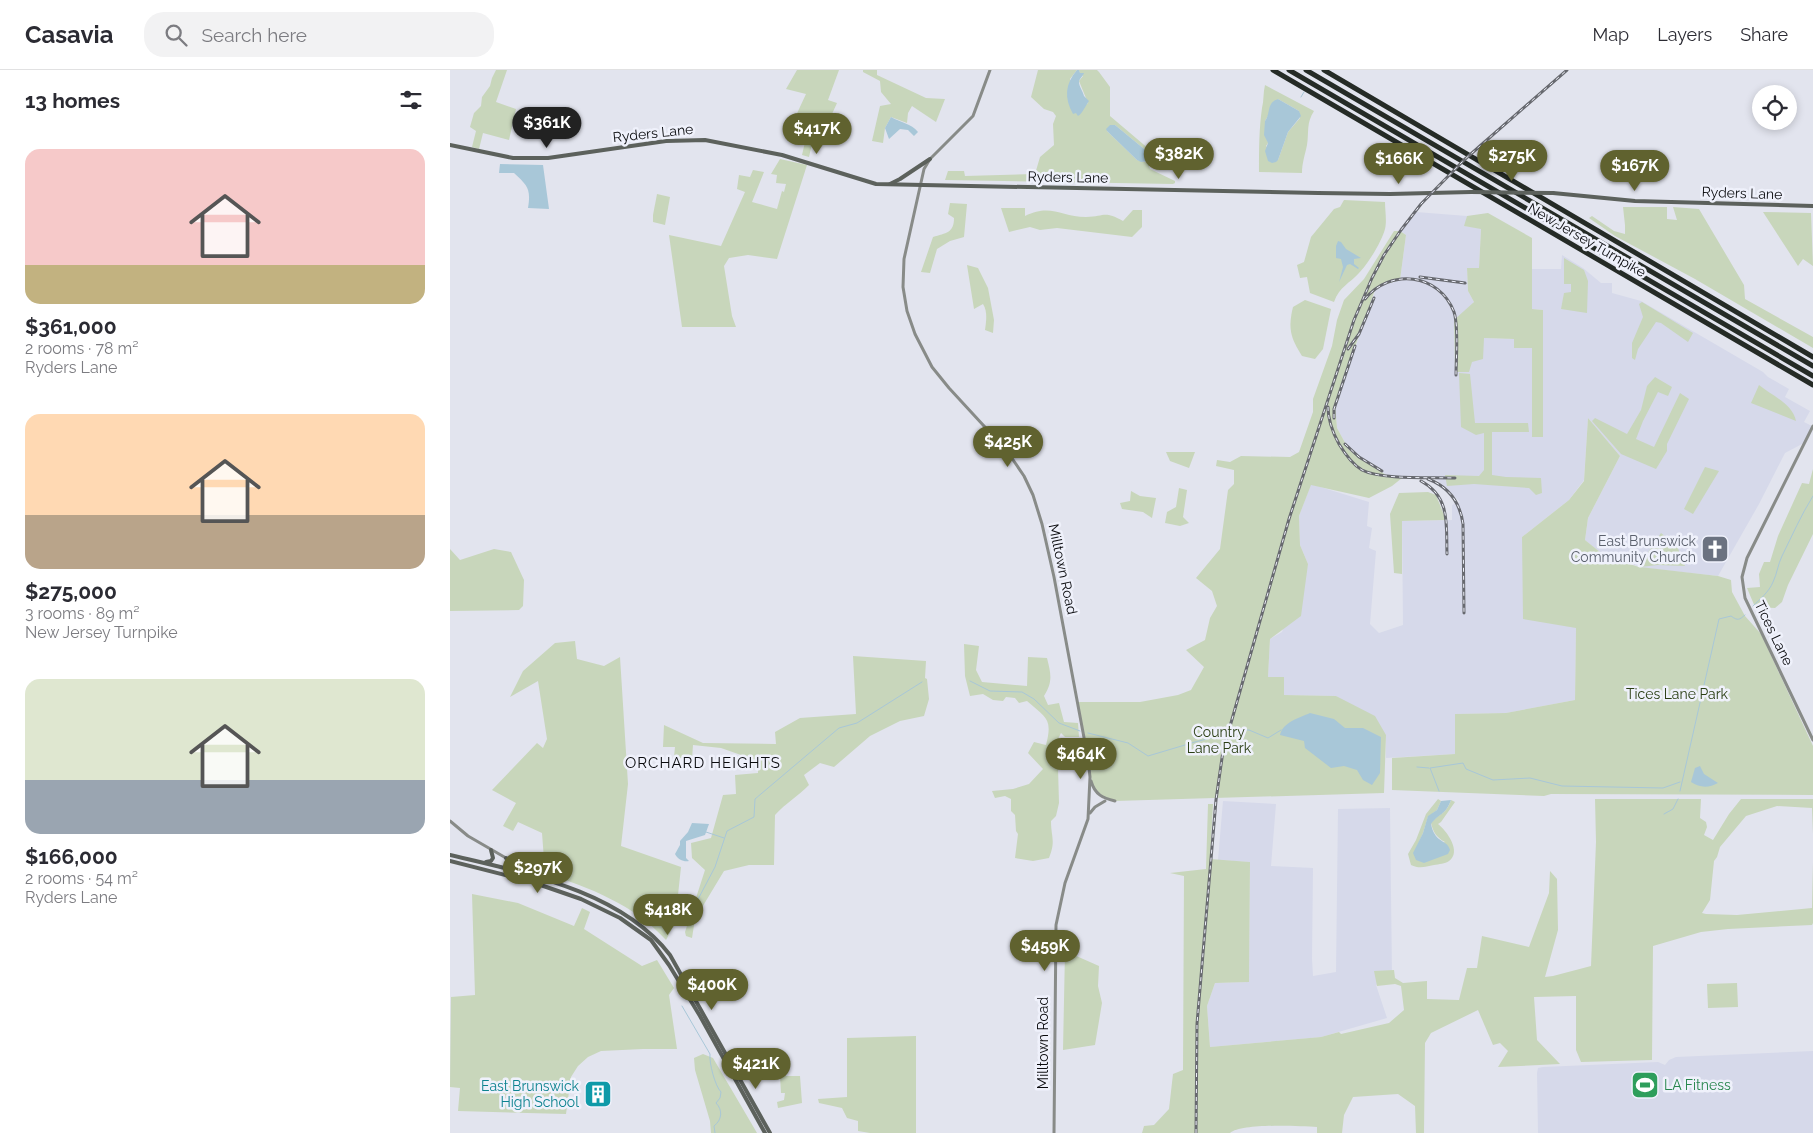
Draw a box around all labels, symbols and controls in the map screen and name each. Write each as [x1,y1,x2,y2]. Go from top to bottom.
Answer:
search box [144,12,494,57]
text: Casavia [25,20,114,49]
icon: search [162,21,190,49]
text: Search here [202,24,307,46]
text: Map [1593,24,1629,45]
text: Layers [1657,24,1712,45]
text: Share [1740,24,1788,45]
map controls [1752,85,1797,130]
button: locate [1752,85,1797,130]
icon: filters [397,86,425,114]
text: 13 homes [25,88,120,113]
pin: $361K [512,106,582,149]
pin: $417K [782,112,852,155]
text: $361K [523,113,571,132]
text: $417K [794,119,840,138]
street label: Ryders Lane [612,121,694,145]
pin: $382K [1144,138,1214,180]
pin: $275K [1477,140,1547,182]
pin: $166K [1364,142,1434,185]
text: $382K [1155,144,1203,163]
text: $275K [1488,146,1536,165]
text: $166K [1375,149,1423,168]
pin: $167K [1600,150,1670,192]
text: $167K [1611,156,1659,175]
street label: Ryders Lane [1027,168,1109,186]
icon: home [180,181,270,271]
street label: Ryders Lane [1701,184,1783,202]
street label: New Jersey Turnpike [1525,200,1649,280]
text: $361,000 [25,314,117,339]
text: 2 rooms · 78 m² [25,339,138,358]
text: Ryders Lane [25,358,117,377]
pin: $425K [973,426,1043,468]
text: $425K [984,432,1032,451]
icon: home [180,446,270,536]
street label: Milltown Road [1046,522,1080,616]
place label: East Brunswick Community Church [1571,533,1697,565]
church icon: East Brunswick Community Church [1700,534,1730,564]
text: $275,000 [25,579,117,604]
street label: Tices Lane [1751,598,1797,668]
text: 3 rooms · 89 m² [25,604,140,623]
text: New Jersey Turnpike [25,623,178,642]
park label: Tices Lane Park [1626,686,1729,702]
icon: home [180,711,270,801]
park label: Country Lane Park [1187,724,1252,756]
pin: $464K [1046,738,1116,780]
text: $464K [1057,744,1105,763]
district label: ORCHARD HEIGHTS [625,754,781,772]
text: $166,000 [25,844,118,869]
pin: $297K [503,852,573,894]
text: $297K [514,858,562,877]
text: 2 rooms · 54 m² [25,869,138,888]
text: Ryders Lane [25,888,117,907]
pin: $418K [633,894,703,936]
text: $418K [644,900,692,919]
pin: $459K [1010,930,1080,972]
text: $459K [1021,936,1069,955]
pin: $400K [677,968,747,1011]
text: $400K [687,975,737,994]
street label: Milltown Road [1035,997,1051,1089]
pin: $421K [721,1048,791,1090]
text: $421K [733,1054,779,1073]
sports icon: LA Fitness [1630,1070,1660,1100]
place label: LA Fitness [1664,1077,1731,1093]
place label: East Brunswick High School [481,1078,580,1110]
building icon: East Brunswick High School [583,1079,613,1109]

